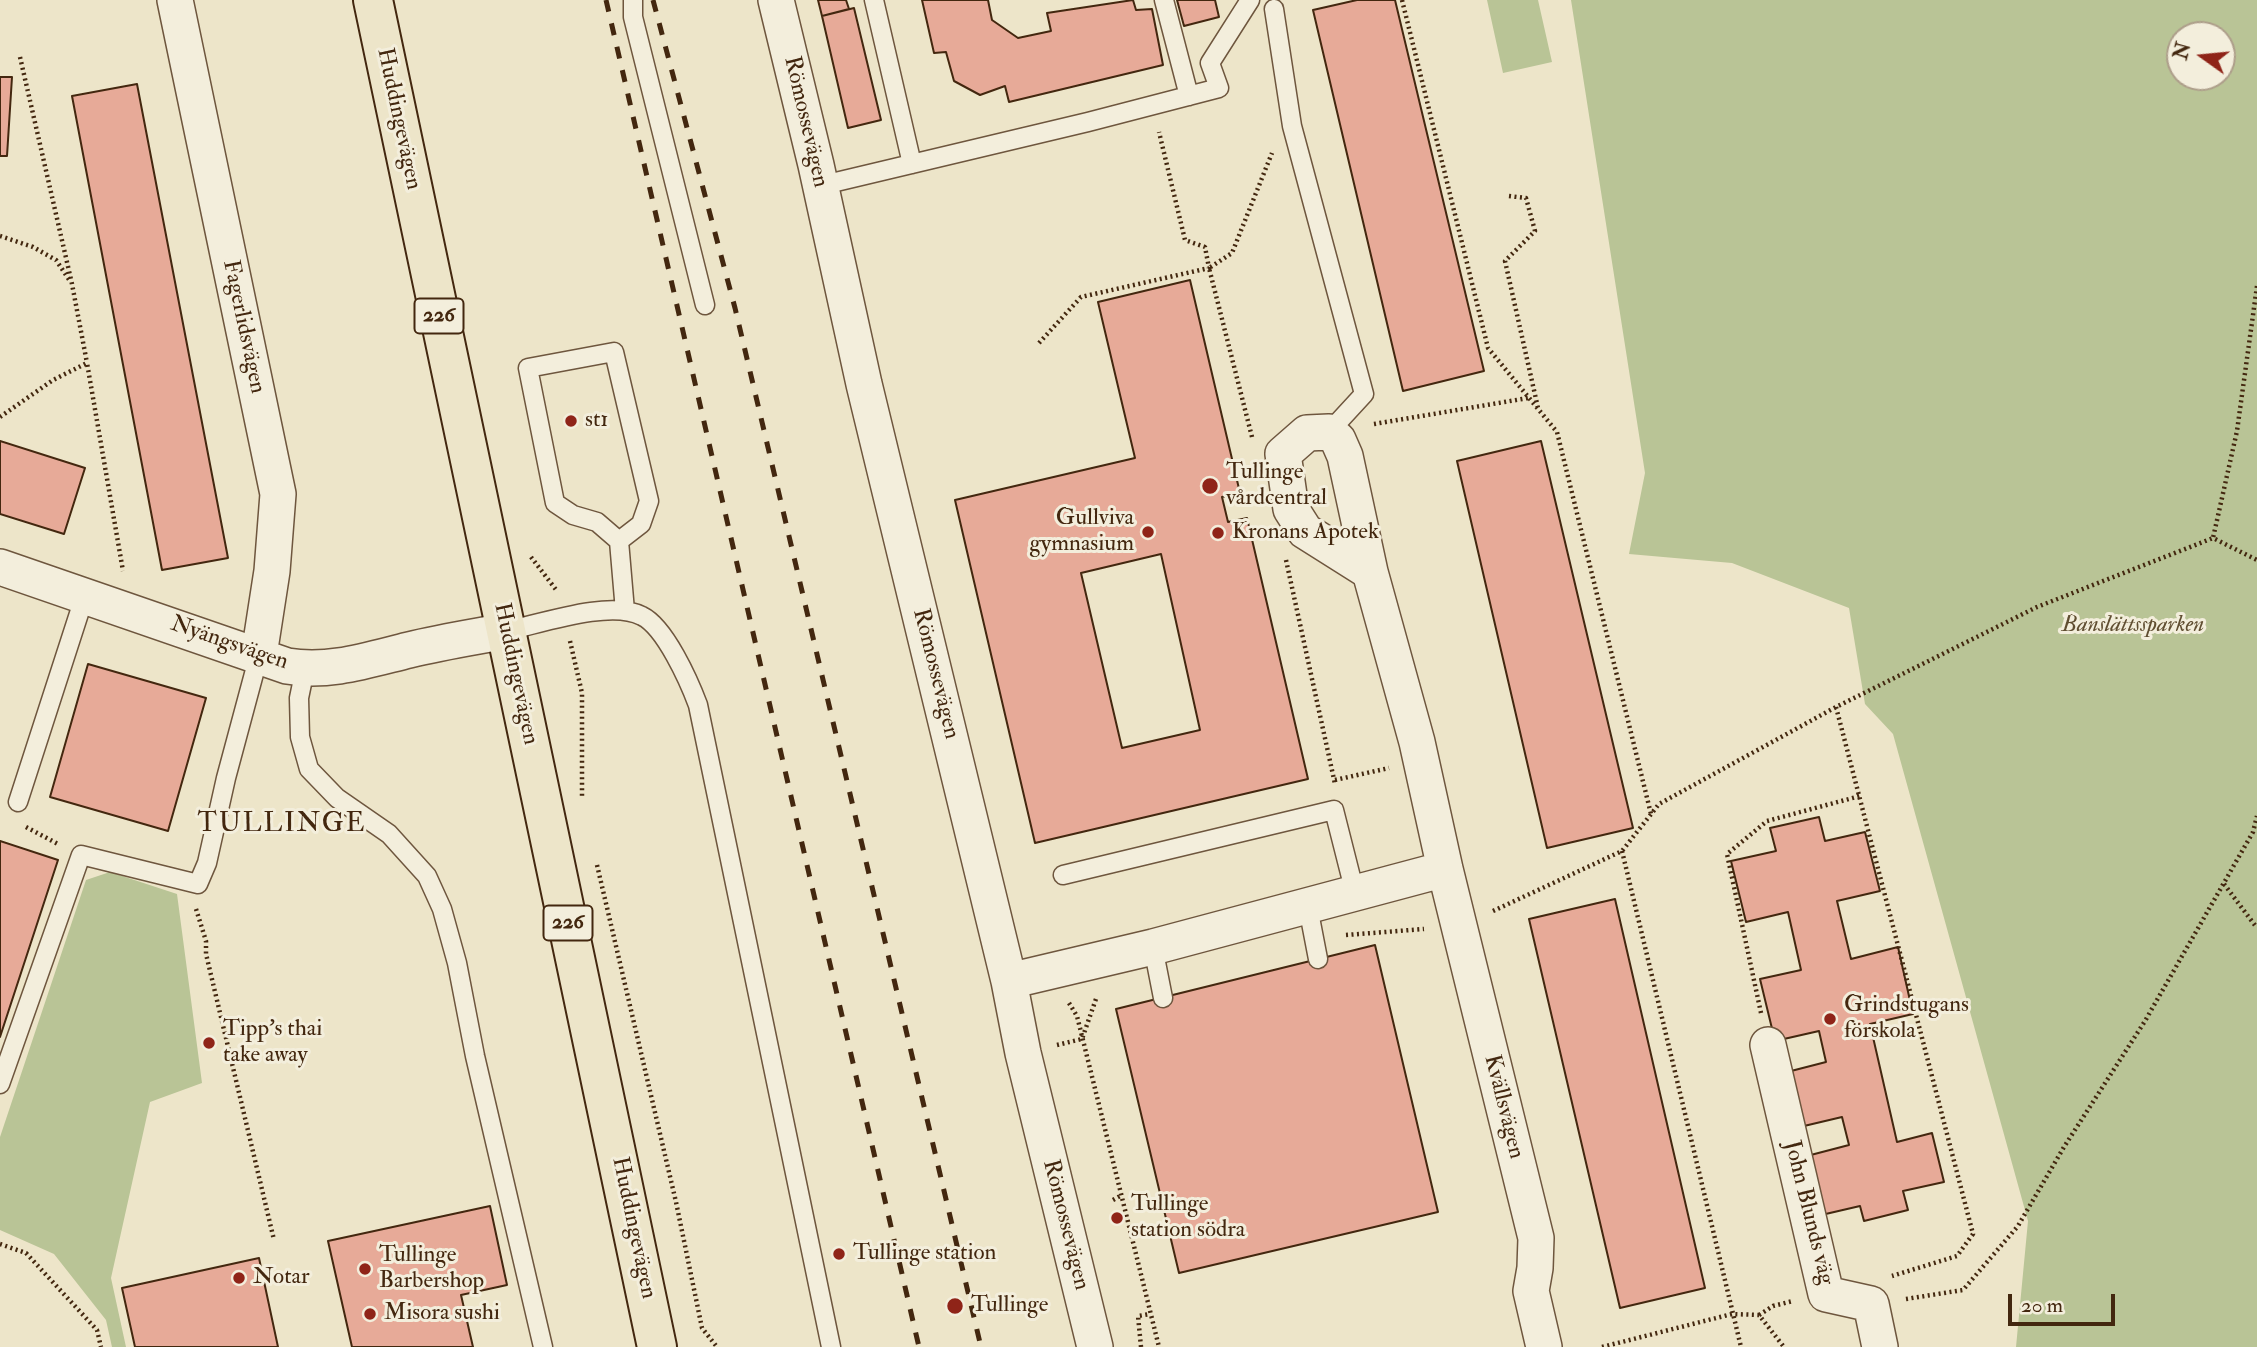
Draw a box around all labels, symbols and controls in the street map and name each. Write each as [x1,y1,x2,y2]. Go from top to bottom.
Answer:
north arrow [2166,21,2236,91]
text: N [2169,40,2196,62]
street label: Huddingevägen [370,46,426,192]
street label: Römossevägen [777,54,833,190]
street label: Fagerlidsvägen [215,258,271,396]
road number: 226 [414,298,464,334]
place label: st1 [585,407,609,435]
marker: st1 [563,413,579,429]
place label: Tullinge vårdcentral [1226,459,1327,513]
marker: Tullinge vårdcentral [1200,476,1220,496]
place label: Gullviva gymnasium [1030,505,1134,559]
place label: Kronans Apotek [1232,519,1379,547]
marker: Gullviva gymnasium [1140,524,1156,540]
marker: Kronans Apotek [1210,525,1226,541]
street label: Huddingevägen [487,601,543,747]
street label: Römossevägen [905,606,965,742]
street label: Nyängsvägen [167,611,291,677]
park label: Banslättssparken [2062,612,2204,640]
district label: TULLINGE [199,809,365,841]
road number: 226 [544,906,592,940]
place label: Grindstugans förskola [1844,992,1969,1046]
marker: Grindstugans förskola [1822,1011,1838,1027]
place label: Tipp's thai take away [223,1016,322,1070]
marker: Tipp's thai take away [201,1035,217,1051]
street label: Kvällsvägen [1477,1052,1529,1162]
street label: John Blunds väg [1777,1138,1839,1288]
street label: Huddingevägen [605,1155,661,1301]
street label: Römossevägen [1035,1157,1095,1293]
place label: Tullinge station södra [1131,1191,1245,1245]
marker: Tullinge station södra [1109,1210,1125,1226]
place label: Tullinge station [853,1240,996,1268]
place label: Tullinge Barbershop [379,1242,484,1296]
marker: Tullinge station [831,1246,847,1262]
marker: Tullinge Barbershop [357,1261,373,1277]
place label: Notar [253,1264,310,1292]
marker: Notar [231,1270,247,1286]
scale bar [2012,1280,2119,1324]
place label: Tullinge [971,1292,1048,1320]
text: 20 m [2021,1292,2063,1319]
marker: Tullinge [945,1296,965,1316]
place label: Misora sushi [384,1300,500,1328]
marker: Misora sushi [362,1306,378,1322]

